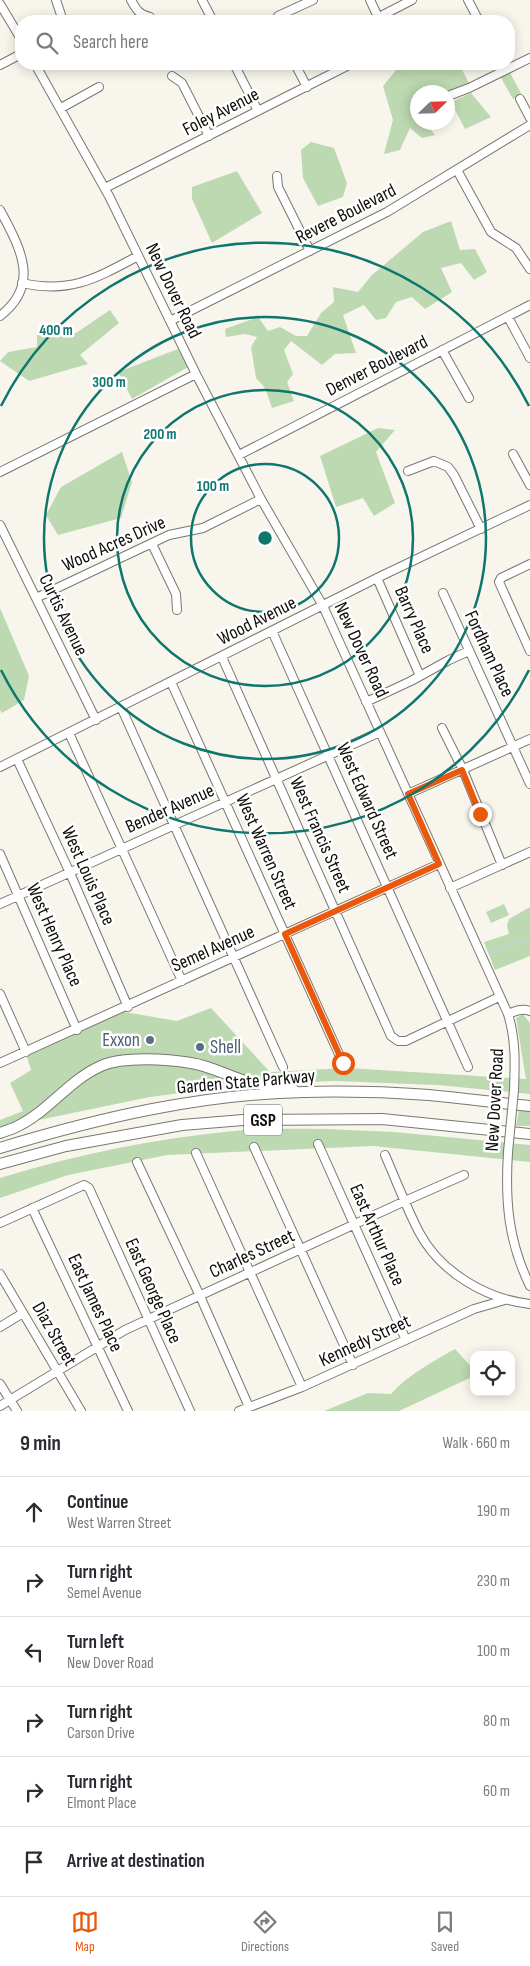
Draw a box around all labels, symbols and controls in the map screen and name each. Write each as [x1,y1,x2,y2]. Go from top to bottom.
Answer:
search box [15,15,515,70]
icon: search [33,29,61,57]
text: Search here [73,31,149,54]
street label: Foley Avenue [179,83,263,141]
north arrow [410,85,455,130]
street label: Revere Boulevard [292,179,400,249]
street label: New Dover Road [140,240,206,342]
text: 400 m [39,321,73,340]
street label: Denver Boulevard [322,331,432,401]
text: 300 m [92,373,126,392]
text: 200 m [143,425,177,444]
text: 100 m [197,477,229,496]
street label: Wood Acres Drive [59,511,169,577]
centre of rings [256,529,274,547]
street label: Curtis Avenue [33,570,93,660]
street label: Barry Place [389,583,439,657]
street label: Wood Avenue [214,591,300,651]
street label: New Dover Road [329,598,393,702]
street label: Fordham Place [459,607,519,701]
street label: West Edward Street [331,739,403,863]
street label: West Francis Street [284,774,356,897]
street label: Bender Avenue [122,779,218,839]
street label: West Warren Street [230,791,302,913]
route end [469,803,492,826]
street label: West Louis Place [56,823,120,929]
street label: West Henry Place [21,880,87,990]
street label: Semel Avenue [168,920,258,978]
place label: Exxon [102,1029,140,1052]
marker: Exxon [144,1034,156,1046]
place label: Shell [210,1036,241,1059]
marker: Shell [194,1041,206,1053]
street label: New Dover Road [481,1048,509,1152]
route start [332,1052,355,1075]
street label: Garden State Parkway [176,1064,317,1100]
road number: GSP [244,1104,282,1136]
street label: East Arthur Place [344,1181,410,1289]
street label: Charles Street [206,1224,298,1284]
street label: East George Place [120,1235,186,1347]
street label: East James Place [62,1250,128,1356]
street label: Diaz Street [27,1298,82,1370]
street label: Kennedy Street [316,1310,415,1372]
map controls [470,1351,515,1396]
button: locate [470,1351,515,1396]
text: 9 min [20,1431,61,1456]
text: Walk · 660 m [443,1434,510,1453]
text: Continue [67,1491,128,1514]
icon: ahead [20,1498,48,1526]
text: 190 m [477,1502,510,1521]
text: West Warren Street [67,1514,171,1533]
text: Turn right [67,1561,132,1584]
icon: right [20,1568,48,1596]
text: 230 m [477,1572,510,1591]
text: Semel Avenue [67,1584,142,1603]
text: Turn left [67,1631,124,1654]
icon: left [20,1638,48,1666]
text: 100 m [477,1642,510,1661]
text: New Dover Road [67,1654,154,1673]
text: Turn right [67,1701,132,1724]
icon: right [20,1708,48,1736]
text: 80 m [483,1712,510,1731]
text: Carson Drive [67,1724,135,1743]
text: Turn right [67,1771,132,1794]
icon: right [20,1778,48,1806]
text: 60 m [483,1782,510,1801]
text: Elmont Place [67,1794,137,1813]
icon: arrive [20,1848,48,1876]
text: Arrive at destination [67,1850,205,1873]
tab: Map [71,1908,99,1955]
tab: Directions [241,1908,289,1955]
tab: Saved [431,1908,459,1955]

